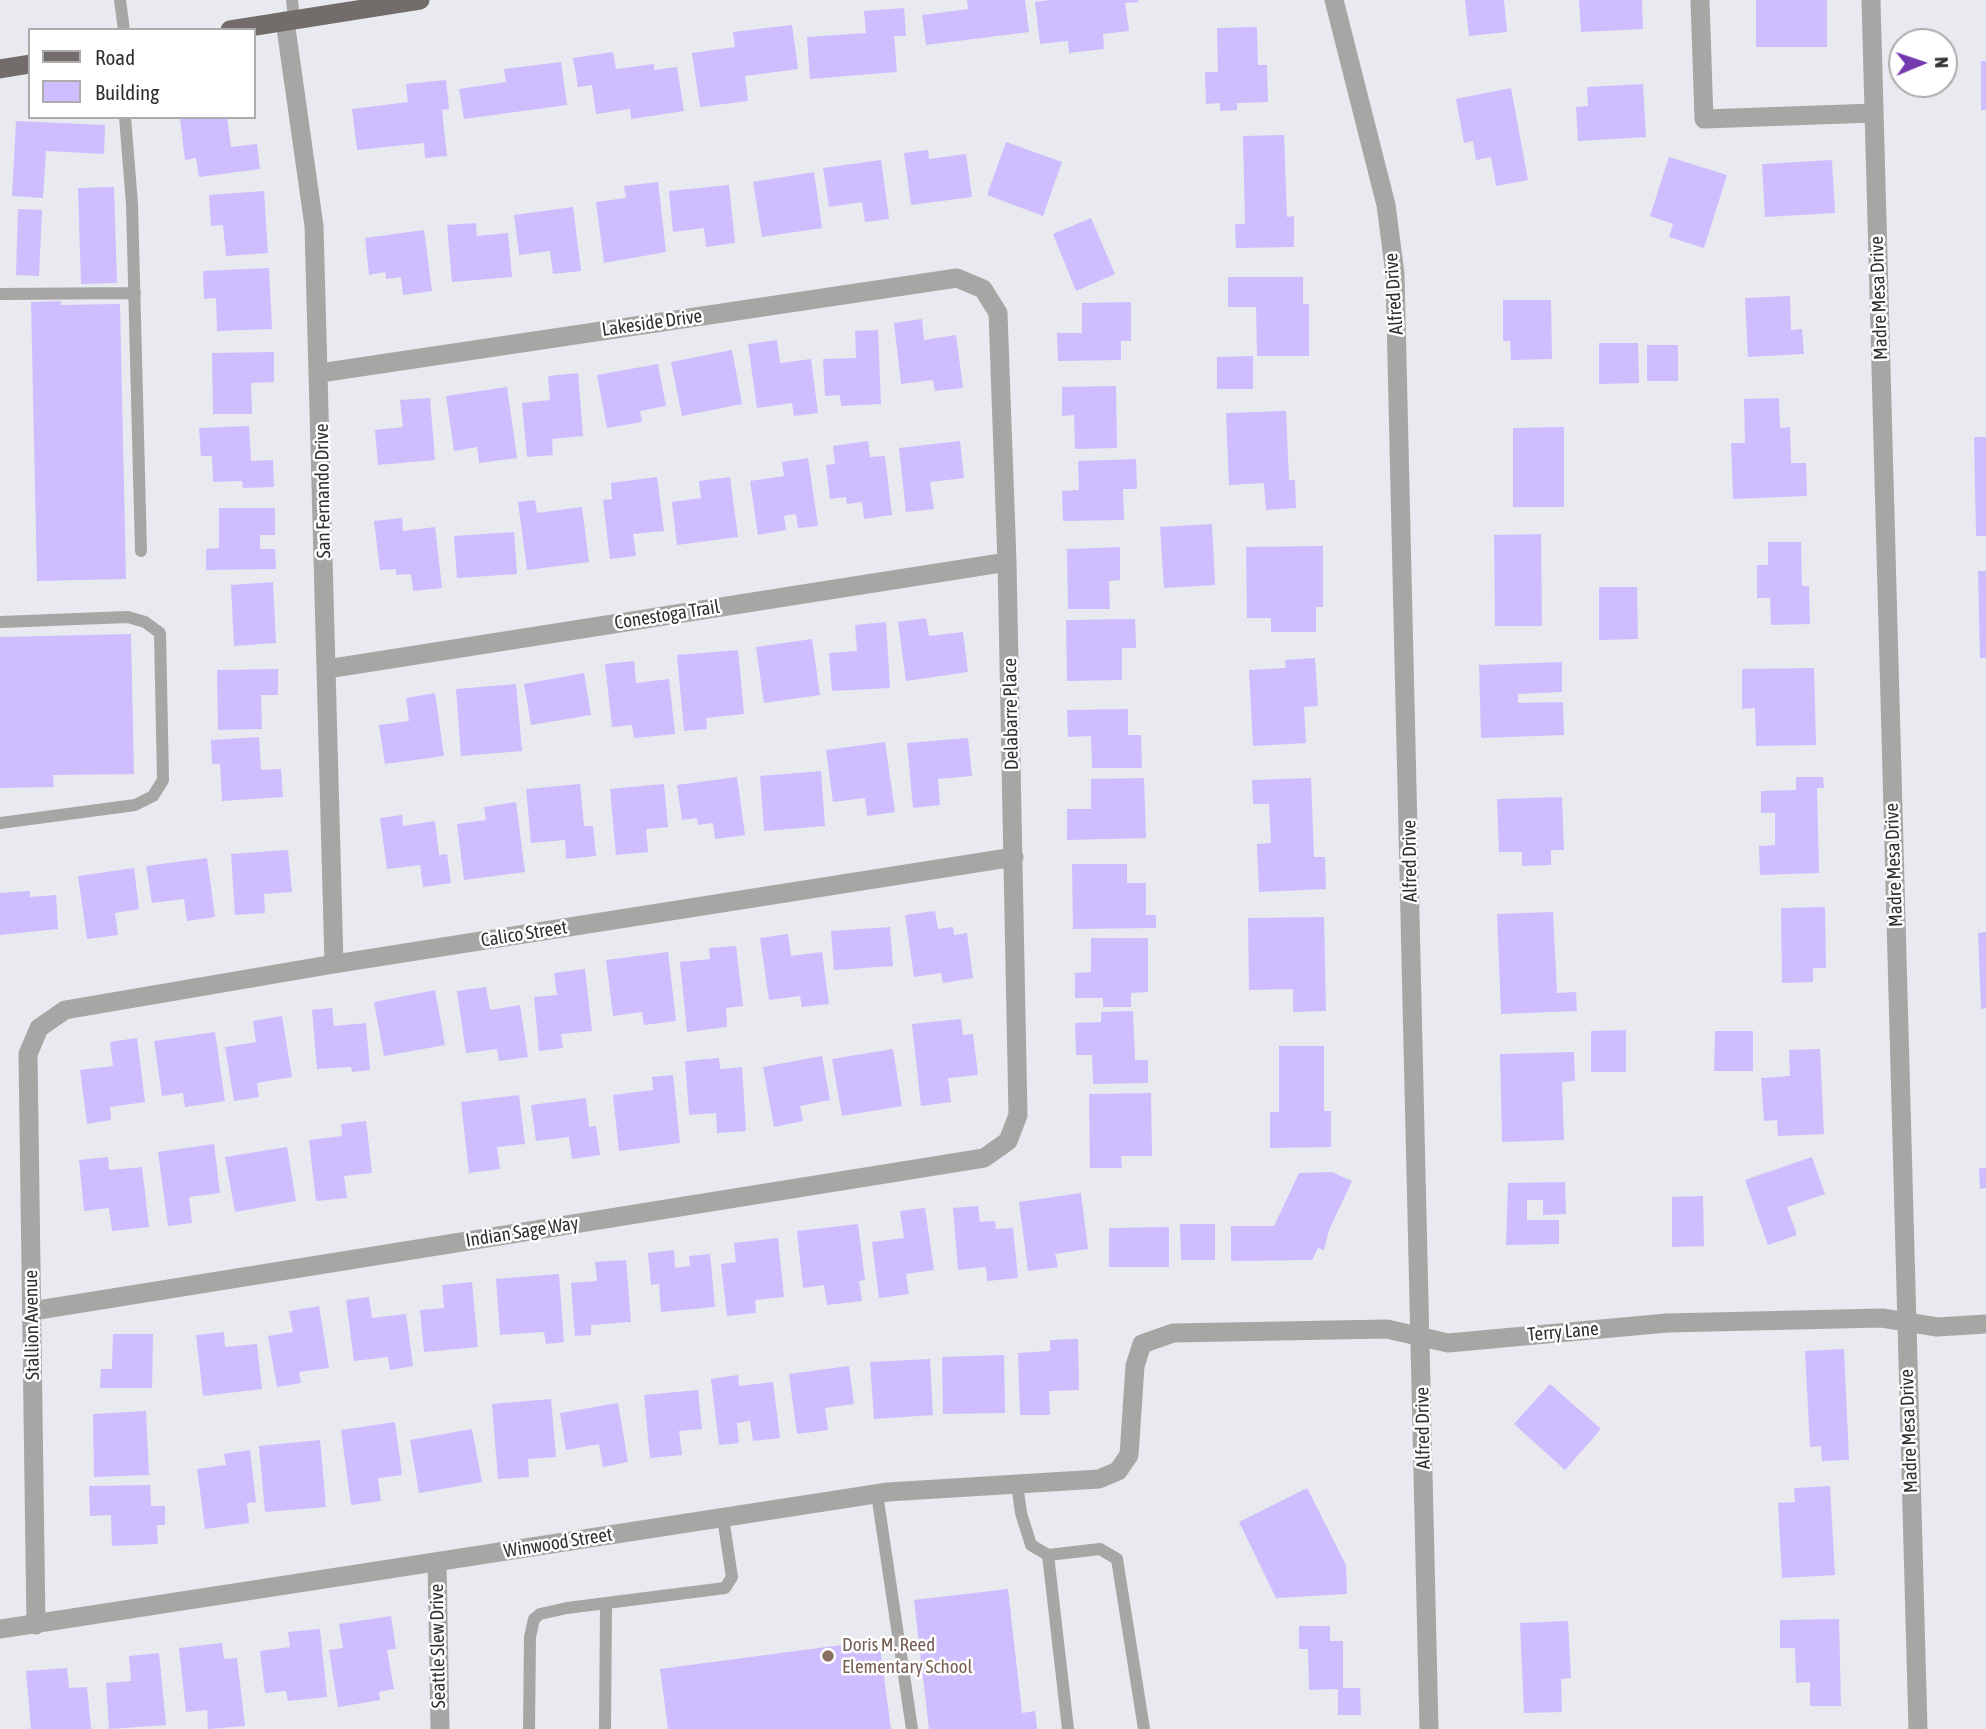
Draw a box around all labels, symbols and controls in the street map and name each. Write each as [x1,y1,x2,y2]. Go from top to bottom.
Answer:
legend [28,28,256,119]
north arrow [1888,28,1958,98]
text: Road [95,45,135,69]
text: N [1931,56,1953,68]
text: Building [95,80,159,104]
street label: Madre Mesa Drive [1865,236,1893,360]
street label: Alfred Drive [1380,252,1408,336]
street label: Lakeside Drive [600,305,704,341]
street label: San Fernando Drive [310,423,336,559]
street label: Conestoga Trail [613,595,721,635]
street label: Delabarre Place [999,658,1023,770]
street label: Madre Mesa Drive [1880,803,1908,927]
street label: Alfred Drive [1398,820,1422,902]
street label: Calico Street [479,916,569,952]
street label: Indian Sage Way [464,1212,580,1252]
street label: Stallion Avenue [20,1270,44,1380]
street label: Terry Lane [1526,1318,1600,1346]
street label: Madre Mesa Drive [1895,1369,1923,1493]
street label: Alfred Drive [1411,1387,1435,1469]
street label: Winwood Street [502,1523,614,1563]
street label: Seattle Slew Drive [426,1584,450,1708]
place label: Doris M. Reed Elementary School [842,1634,973,1678]
marker: Doris M. Reed Elementary School [820,1648,836,1664]

